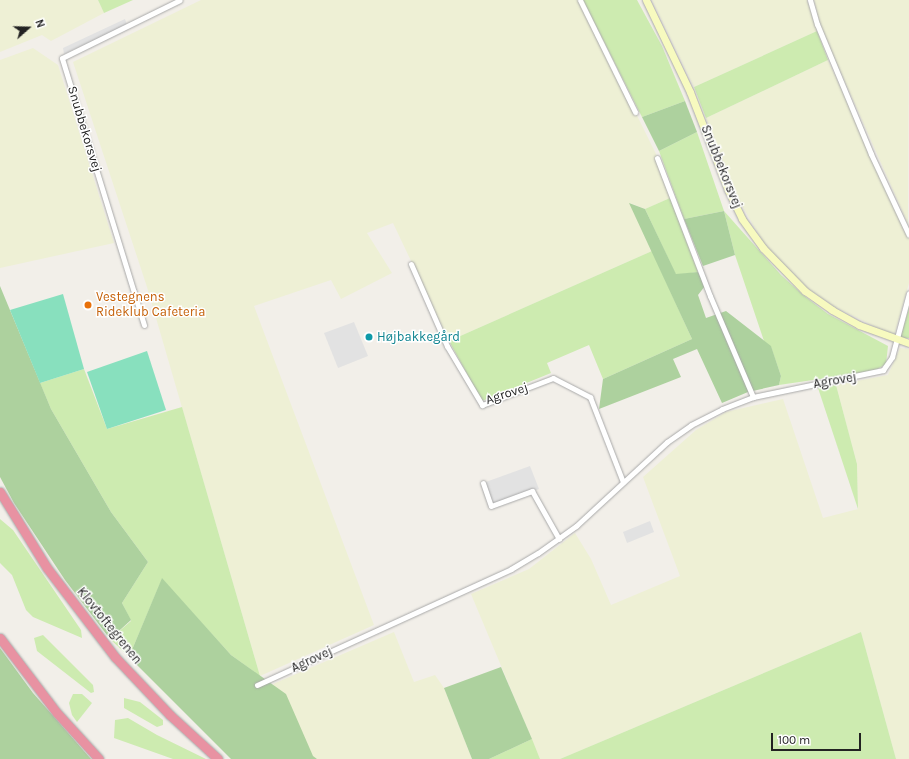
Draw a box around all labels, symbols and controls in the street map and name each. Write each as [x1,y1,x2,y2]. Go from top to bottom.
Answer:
north arrow [8,8,48,48]
text: N [32,18,47,30]
street label: Snubbekorsvej [64,84,104,174]
street label: Snubbekorsvej [697,123,745,211]
place label: Vestegnens Rideklub Cafeteria [96,290,205,321]
marker: Vestegnens Rideklub Cafeteria [83,300,93,310]
place label: Højbakkegård [377,329,460,345]
marker: Højbakkegård [364,332,374,342]
street label: Agrovej [812,370,858,392]
street label: Agrovej [484,380,530,408]
street label: Klovtoftegrenen [73,584,145,668]
street label: Agrovej [289,644,335,676]
scale bar [773,725,863,751]
text: 100 m [778,733,810,747]

